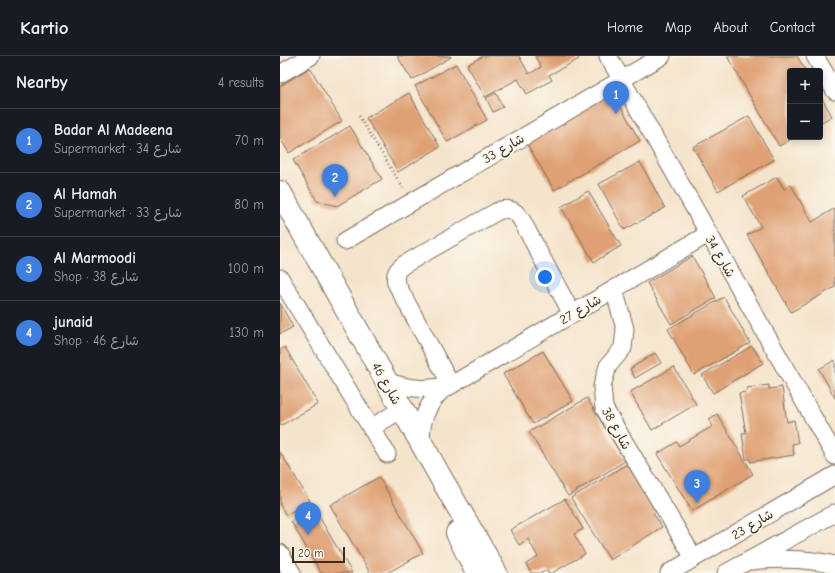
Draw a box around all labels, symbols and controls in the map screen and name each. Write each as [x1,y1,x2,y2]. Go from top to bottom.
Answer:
text: Kartio [20,17,69,39]
text: Home [607,19,643,36]
text: Map [665,19,691,36]
text: About [713,19,748,36]
text: Contact [770,19,815,36]
map controls [787,68,823,140]
button: + [787,68,823,104]
text: Nearby [16,73,67,92]
text: 4 results [218,75,264,90]
pin: 1 [603,81,629,114]
button: − [787,104,823,140]
text: Badar Al Madeena [54,121,173,139]
street label: شارع 33 [480,131,528,168]
text: 1 [26,133,32,148]
text: 70 m [235,133,264,148]
text: Supermarket · شارع 34 [54,141,182,156]
pin: 2 [322,164,348,197]
text: Al Hamah [54,185,117,203]
text: 2 [26,197,32,212]
text: 80 m [234,197,264,212]
text: Supermarket · شارع 33 [54,205,182,220]
street label: شارع 34 [701,233,738,281]
text: Al Marmoodi [54,249,136,267]
text: 3 [26,261,32,276]
text: 100 m [228,261,264,276]
your location [535,267,555,287]
text: Shop · شارع 38 [54,269,139,284]
street label: شارع 27 [557,292,605,329]
text: junaid [54,313,93,331]
text: 4 [26,325,32,340]
text: 130 m [229,325,264,340]
text: Shop · شارع 46 [54,333,139,348]
street label: شارع 46 [367,360,404,408]
street label: شارع 38 [597,405,634,453]
pin: 3 [684,470,710,503]
pin: 4 [295,502,321,535]
street label: شارع 23 [729,506,777,544]
scale bar [292,545,345,564]
text: 20 m [298,547,323,560]

